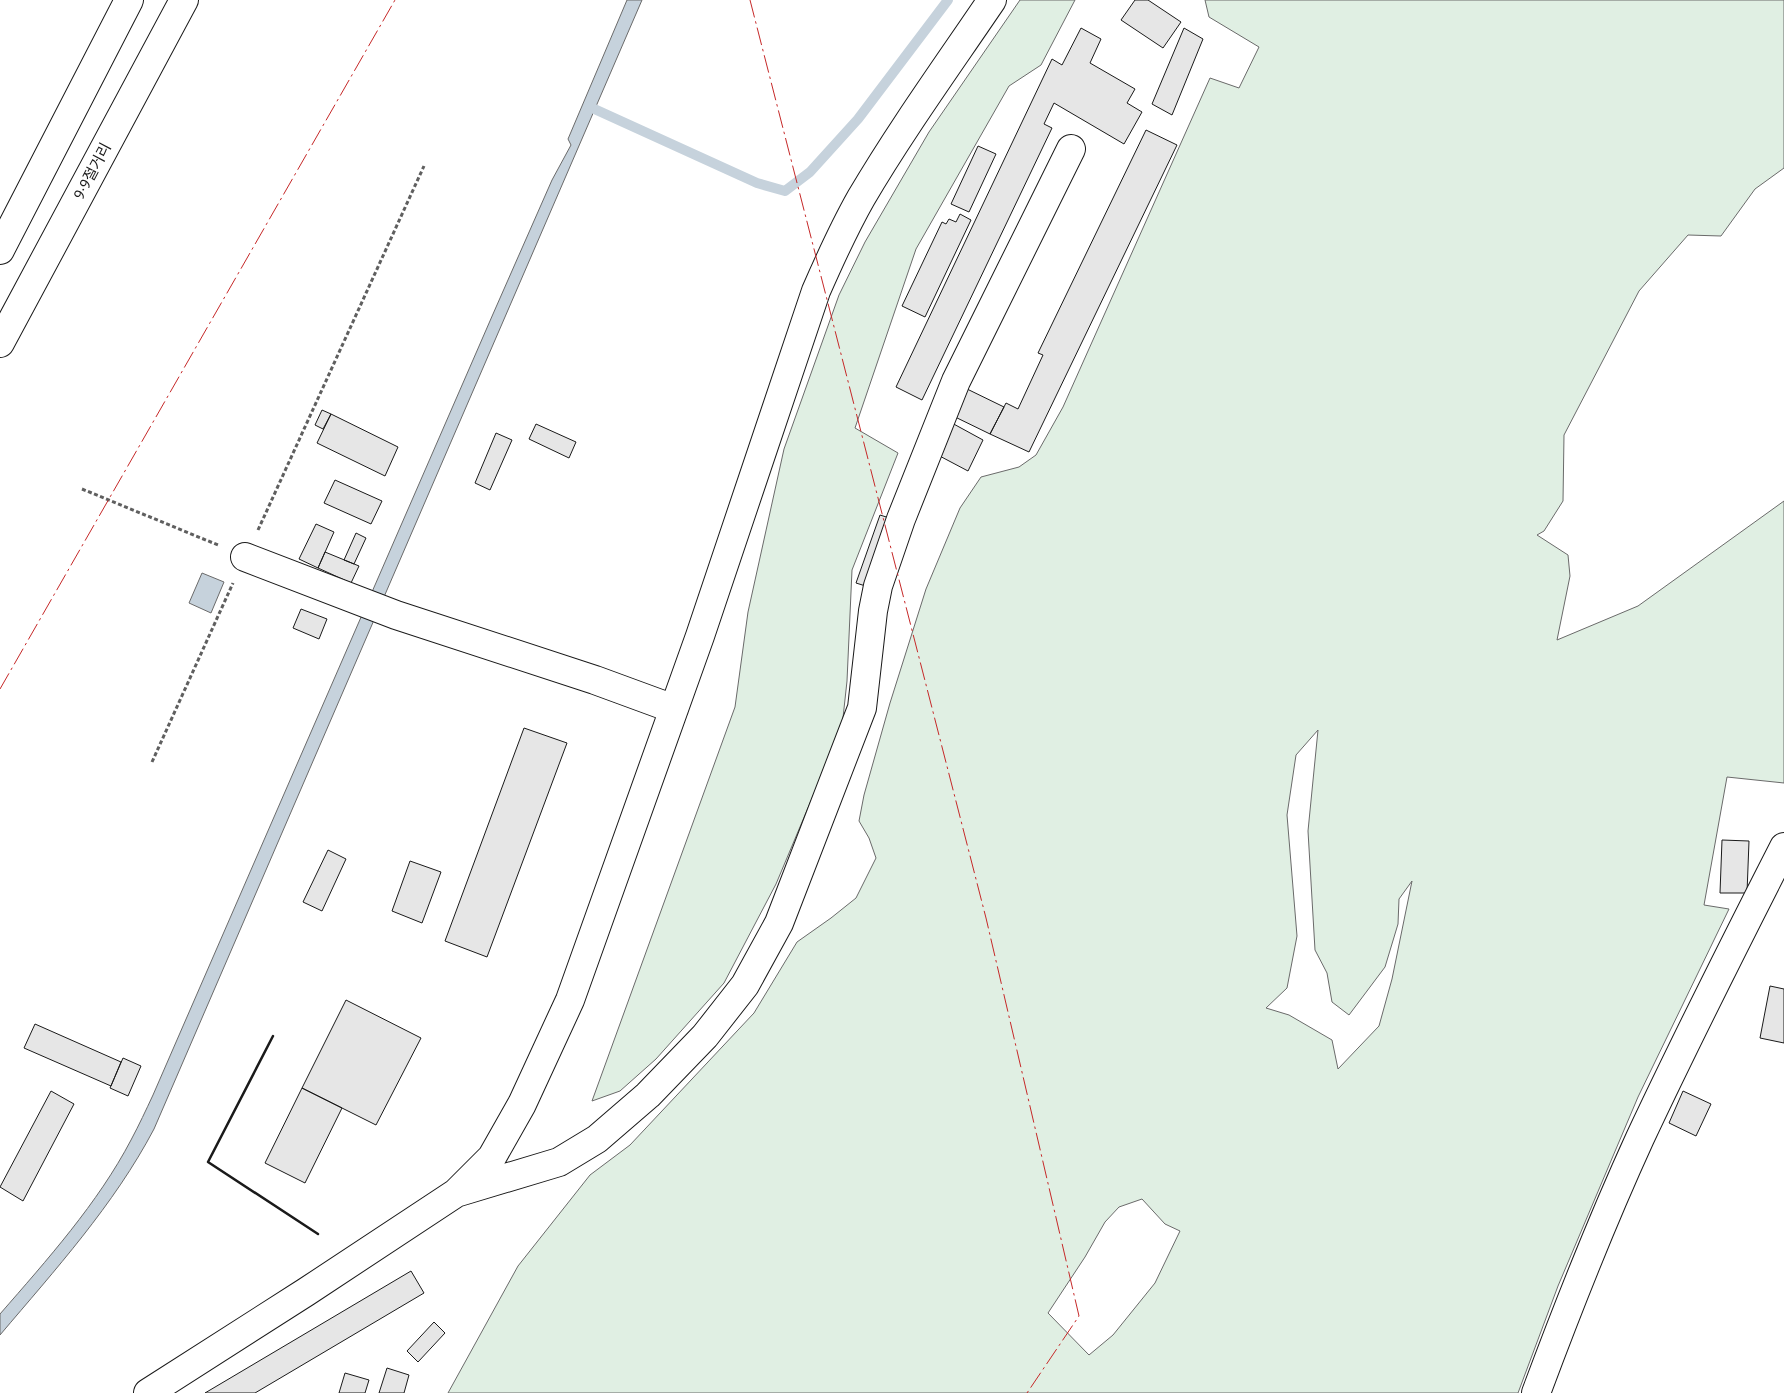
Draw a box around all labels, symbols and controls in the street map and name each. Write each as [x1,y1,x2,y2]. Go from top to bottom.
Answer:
street label: 9·9절거리 [69,139,115,203]

